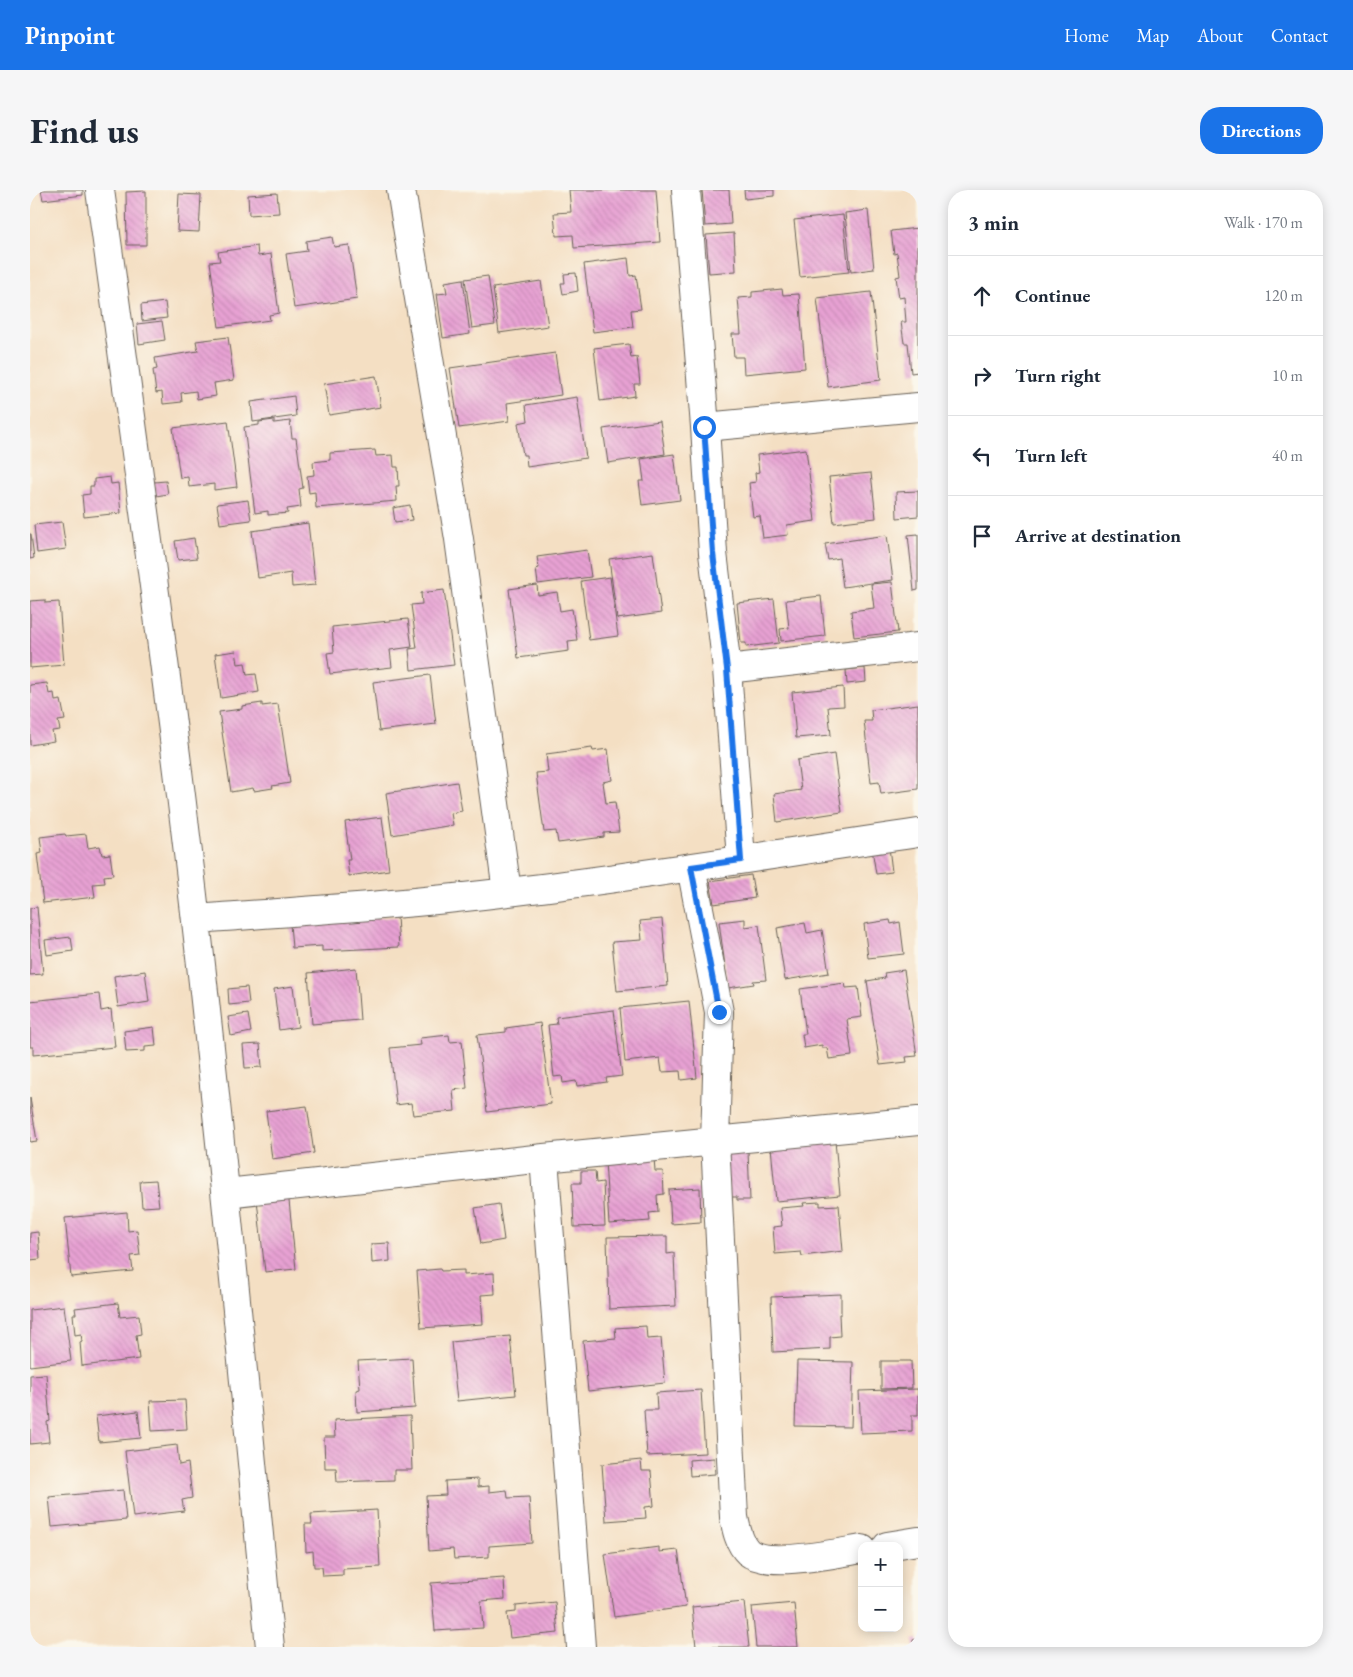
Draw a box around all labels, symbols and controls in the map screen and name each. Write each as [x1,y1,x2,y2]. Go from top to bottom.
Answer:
text: Pinpoint [25,20,115,51]
text: Home [1064,24,1109,47]
text: Map [1137,24,1169,47]
text: About [1197,24,1243,47]
text: Contact [1271,24,1328,47]
button: Directions [1200,107,1323,154]
text: Find us [30,108,139,153]
text: 3 min [968,209,1019,236]
text: Walk · 170 m [1224,212,1303,233]
icon: ahead [968,282,996,310]
text: Continue [1015,283,1090,308]
text: 120 m [1264,285,1303,306]
icon: right [968,362,996,390]
text: Turn right [1015,363,1101,388]
text: 10 m [1272,365,1303,386]
route start [693,416,716,439]
icon: left [968,442,996,470]
text: Turn left [1015,443,1087,468]
text: 40 m [1272,445,1303,466]
icon: arrive [968,522,996,550]
text: Arrive at destination [1015,523,1181,548]
route end [708,1001,731,1024]
map controls [858,1542,903,1632]
button: + [858,1542,903,1587]
button: − [858,1587,903,1632]

